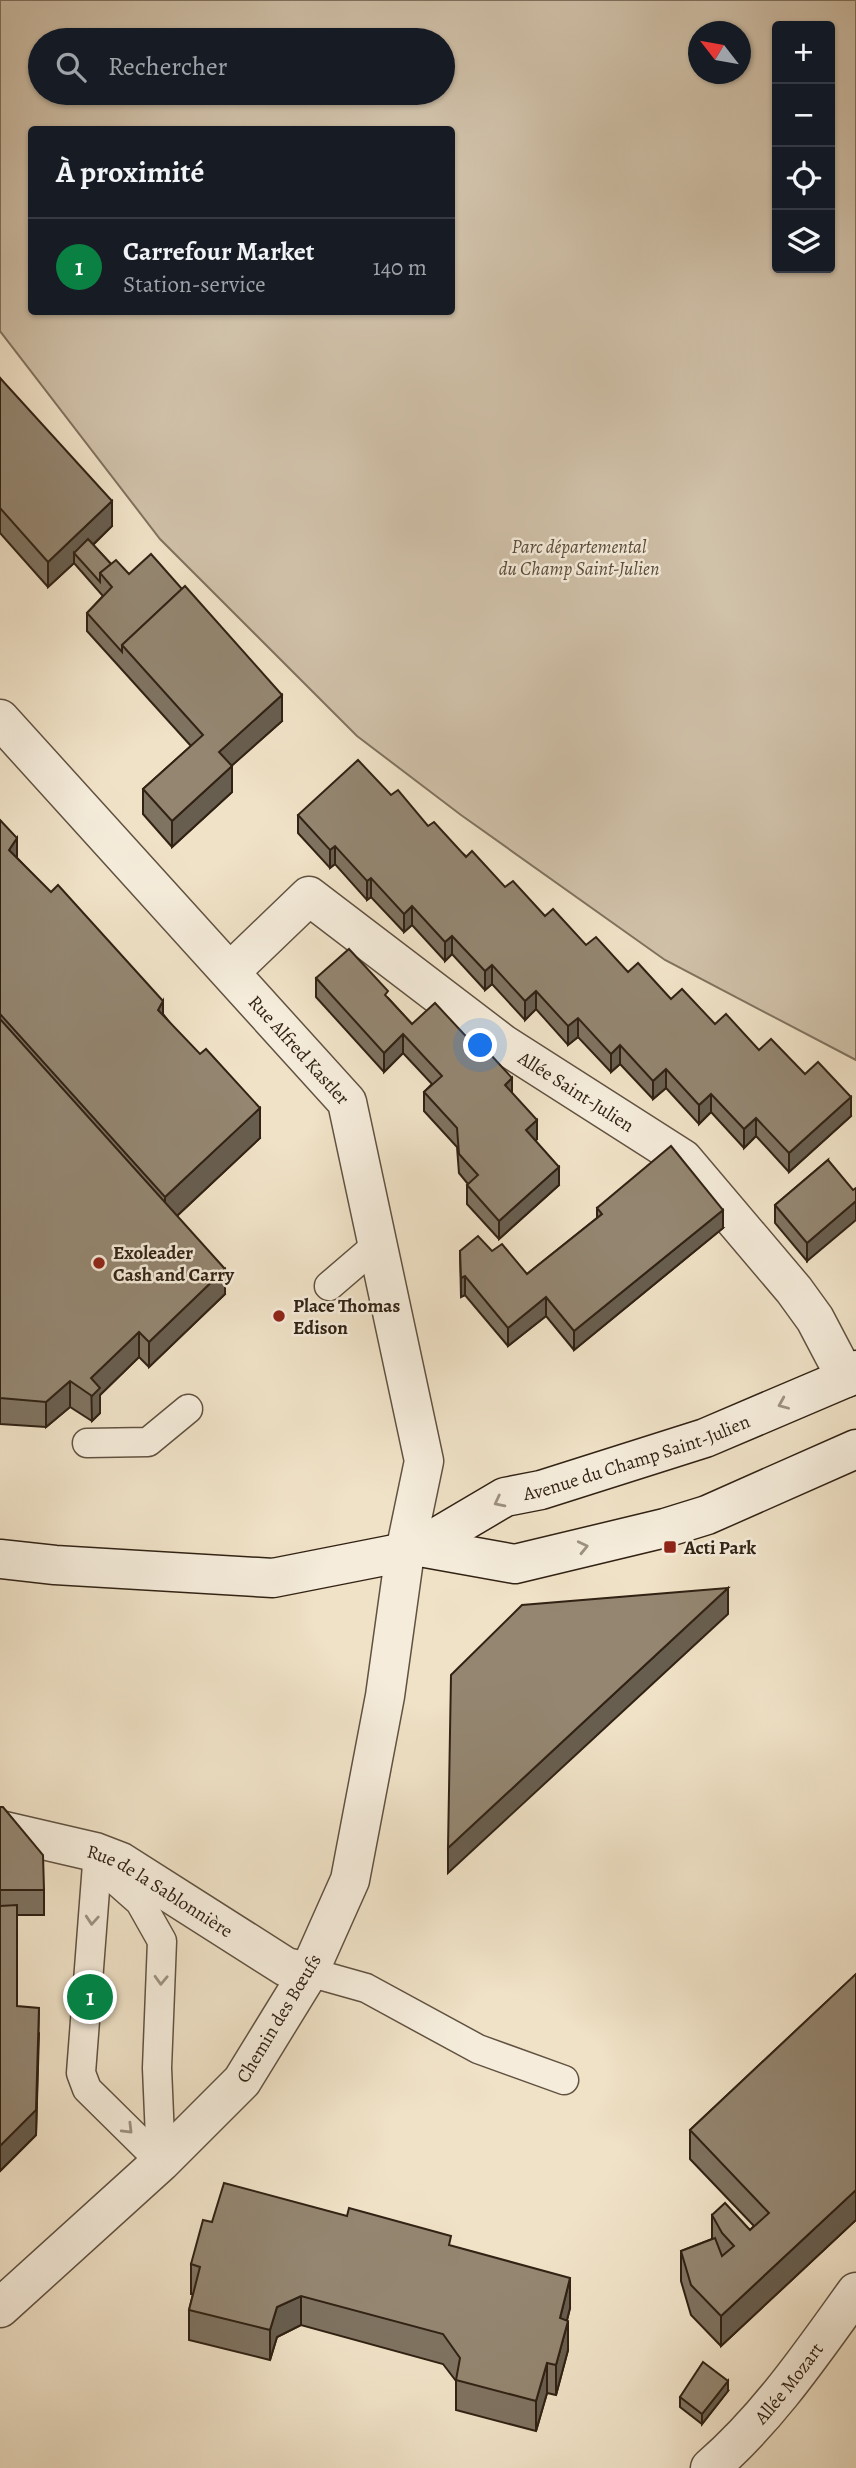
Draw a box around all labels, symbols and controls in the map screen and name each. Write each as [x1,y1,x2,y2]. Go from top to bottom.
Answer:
north arrow [688,21,751,84]
map controls [772,21,835,273]
button: + [772,21,835,84]
search box [28,28,455,105]
icon: search [52,48,90,86]
text: Rechercher [108,49,228,84]
button: − [772,84,835,147]
button: locate [772,147,835,210]
text: À proximité [56,152,204,192]
button: layers [772,210,835,273]
text: Carrefour Market [123,234,314,269]
text: 1 [75,252,83,283]
text: 140 m [373,252,427,283]
text: Station-service [123,269,266,300]
park label: Parc départemental du Champ Saint-Julien [499,534,659,582]
street label: Rue Alfred Kastler [242,990,355,1111]
your location [463,1028,497,1062]
street label: Allée Saint-Julien [512,1045,639,1139]
place label: Exoleader Cash and Carry [113,1240,235,1288]
marker: Exoleader Cash and Carry [91,1255,107,1271]
place label: Place Thomas Edison [293,1293,401,1341]
marker: Place Thomas Edison [271,1308,287,1324]
one-way arrow [778,1396,790,1410]
street label: Avenue du Champ Saint-Julien [520,1408,754,1507]
one-way arrow [494,1493,506,1507]
place label: Acti Park [683,1535,756,1561]
marker: Acti Park [662,1539,678,1555]
one-way arrow [577,1541,589,1556]
street label: Rue de la Sablonnière [85,1839,238,1944]
one-way arrow [85,1915,100,1926]
street label: Chemin des Bœufs [230,1949,328,2088]
pin: 1 [67,1971,113,2023]
one-way arrow [153,1975,168,1986]
one-way arrow [119,2121,132,2134]
street label: Allée Mozart [748,2337,830,2431]

